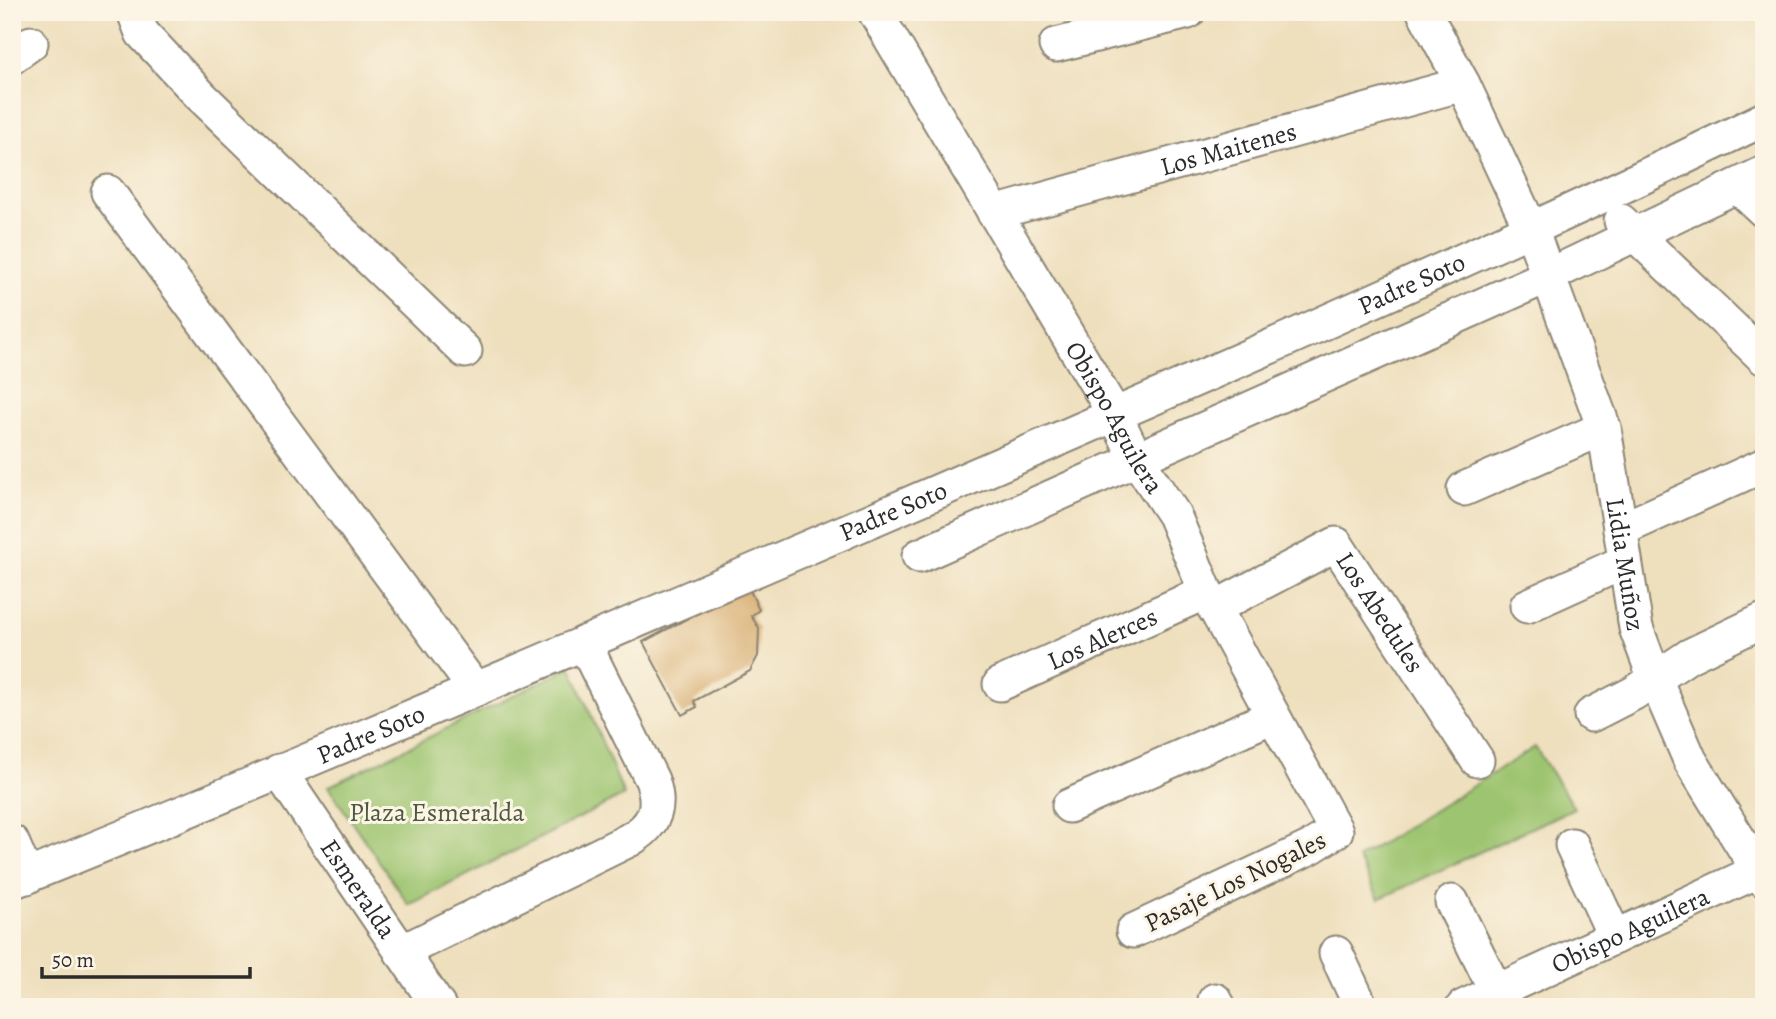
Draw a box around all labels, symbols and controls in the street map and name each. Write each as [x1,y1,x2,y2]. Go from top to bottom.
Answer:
street label: Los Maitenes [1156,114,1300,184]
street label: Padre Soto [1352,245,1471,323]
street label: Obispo Aguilera [1057,335,1172,501]
street label: Padre Soto [834,473,953,550]
street label: Lidia Muñoz [1597,495,1653,633]
street label: Los Abedules [1328,545,1432,680]
street label: Los Alerces [1042,599,1163,679]
street label: Padre Soto [311,696,430,773]
park label: Plaza Esmeralda [349,795,525,830]
street label: Pasaje Los Nogales [1139,822,1332,941]
street label: Esmeralda [312,832,405,946]
street label: Obispo Aguilera [1546,879,1715,982]
scale bar [42,935,250,979]
text: 50 m [52,946,94,974]

